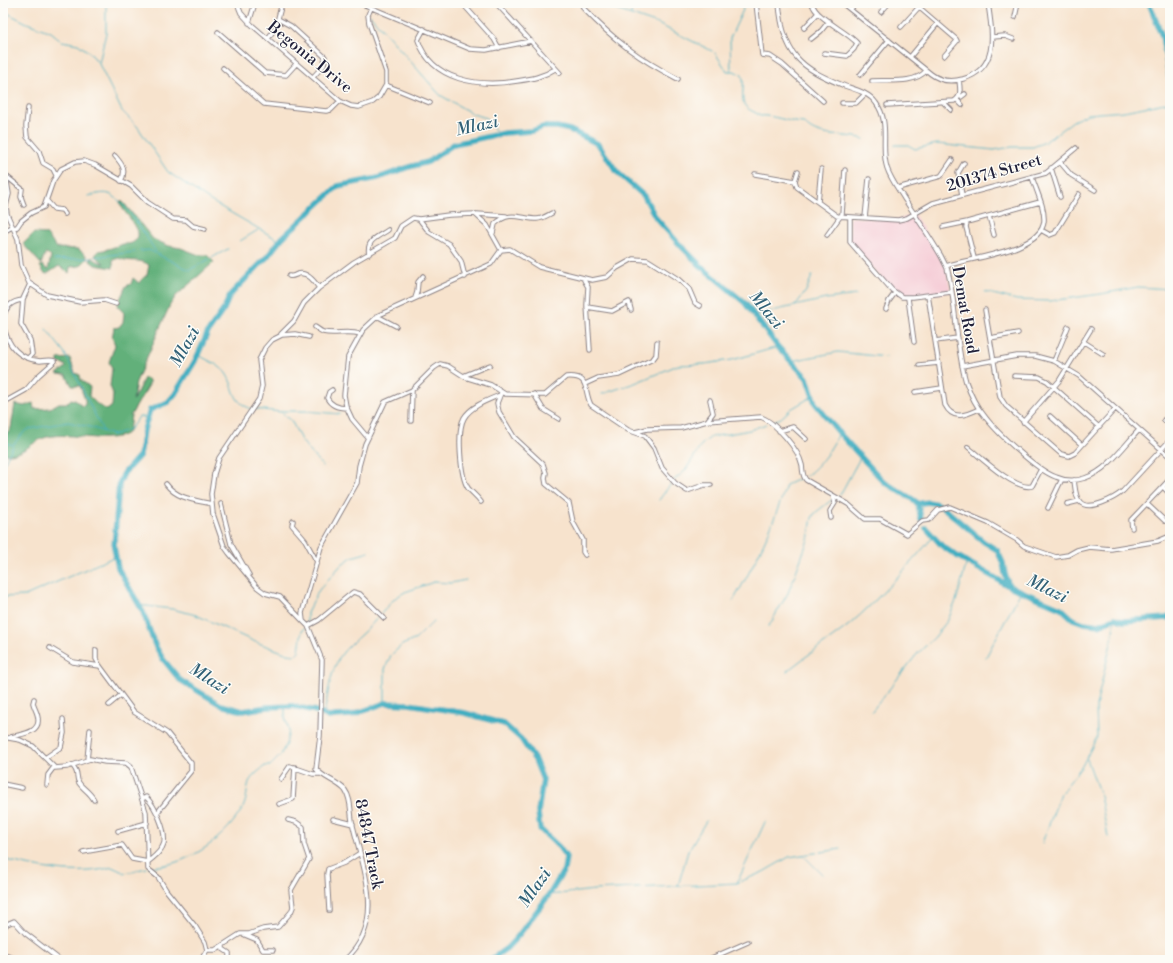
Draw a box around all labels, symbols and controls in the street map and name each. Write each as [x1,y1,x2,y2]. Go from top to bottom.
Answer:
street label: Begonia Drive [263,16,357,97]
water label: Mlazi [454,111,501,141]
street label: 201374 Street [944,150,1044,196]
street label: Demat Road [947,265,983,355]
water label: Mlazi [744,286,789,334]
water label: Mlazi [165,322,205,371]
water label: Mlazi [1023,570,1072,609]
water label: Mlazi [185,658,234,700]
street label: 84847 Track [350,797,388,893]
water label: Mlazi [514,863,557,912]

